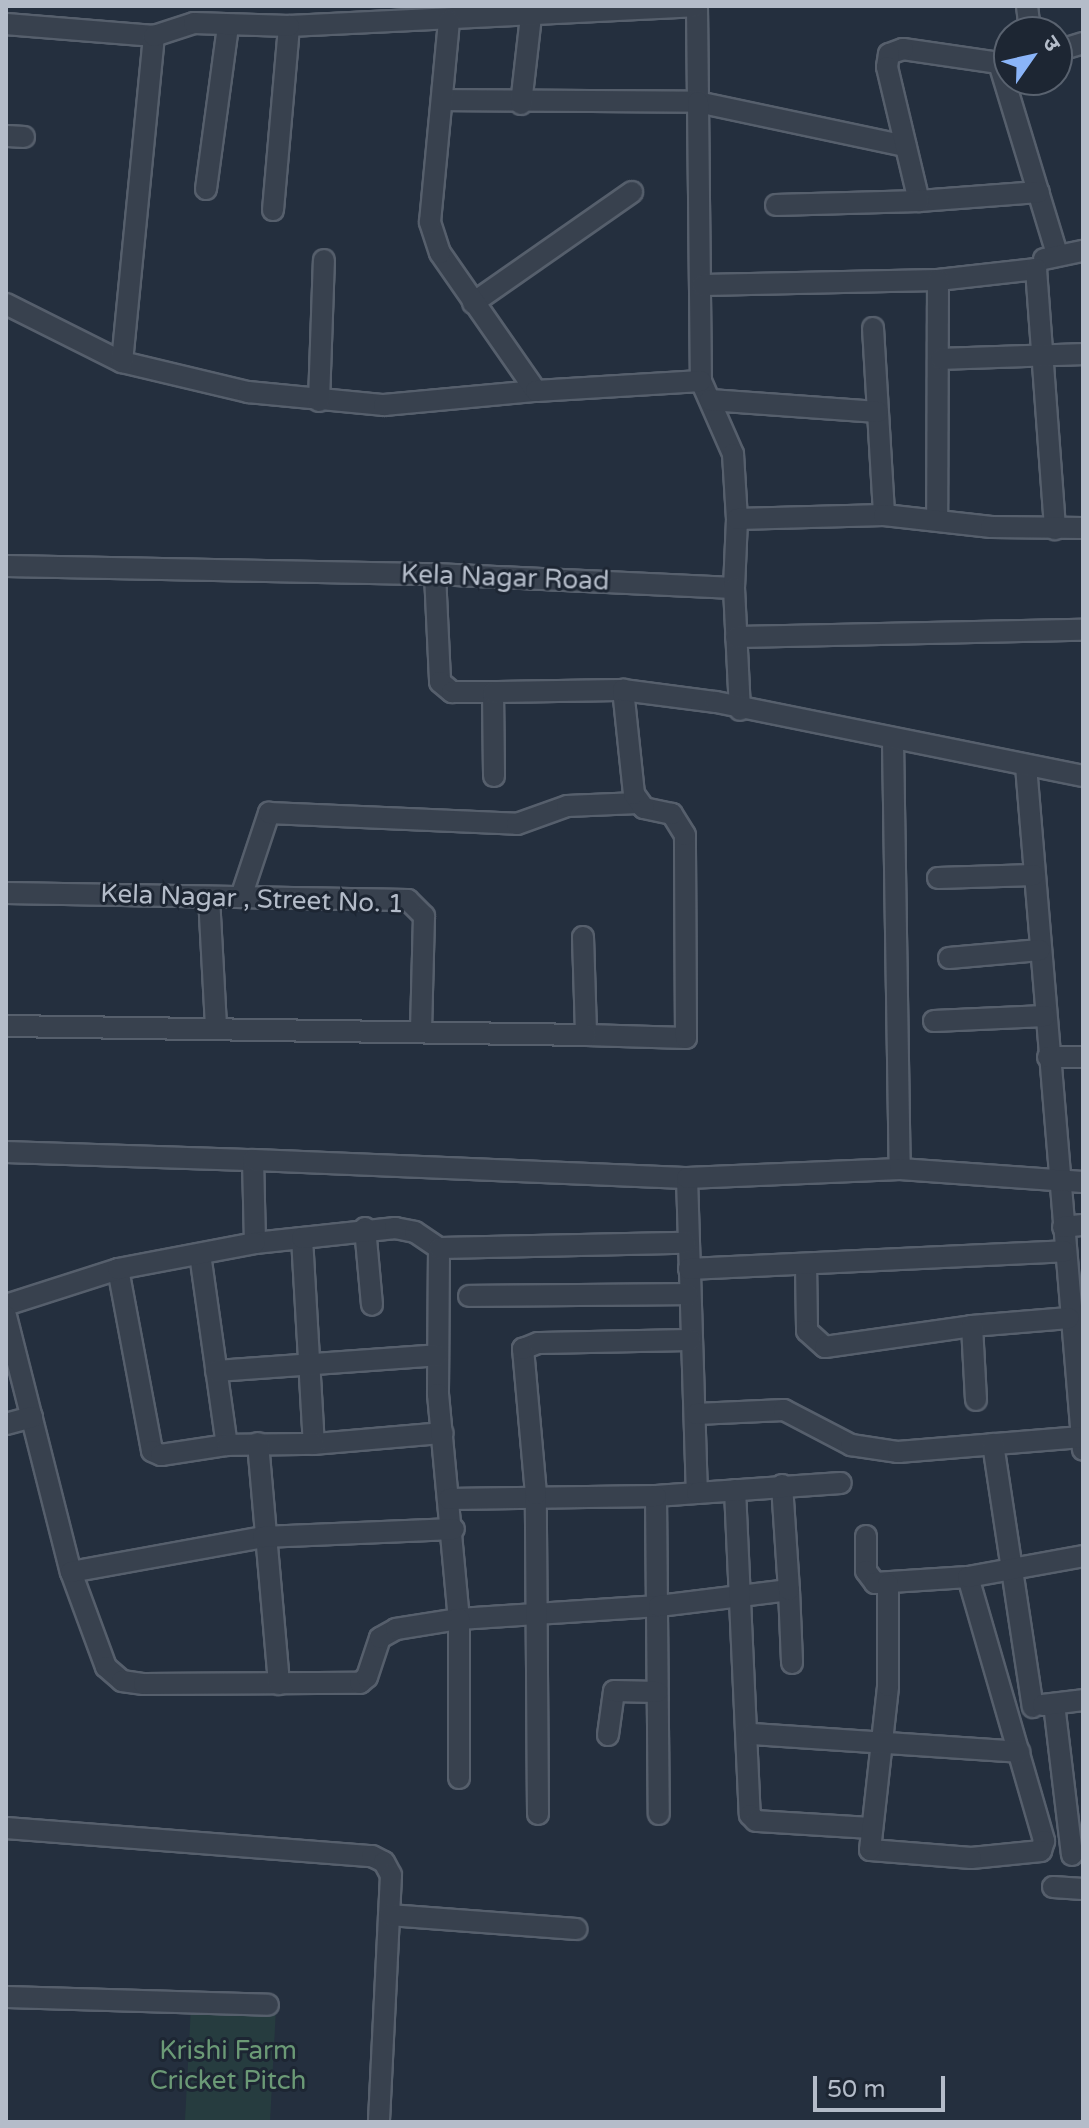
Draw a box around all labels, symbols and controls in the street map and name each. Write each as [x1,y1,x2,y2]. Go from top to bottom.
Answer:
north arrow [993,16,1073,96]
text: उ [1037,31,1066,56]
street label: Kela Nagar Road [400,559,610,597]
street label: Kela Nagar , Street No. 1 [100,878,404,920]
park label: Krishi Farm Cricket Pitch [150,2035,306,2096]
scale bar [817,2060,949,2110]
text: 50 m [827,2075,885,2104]

